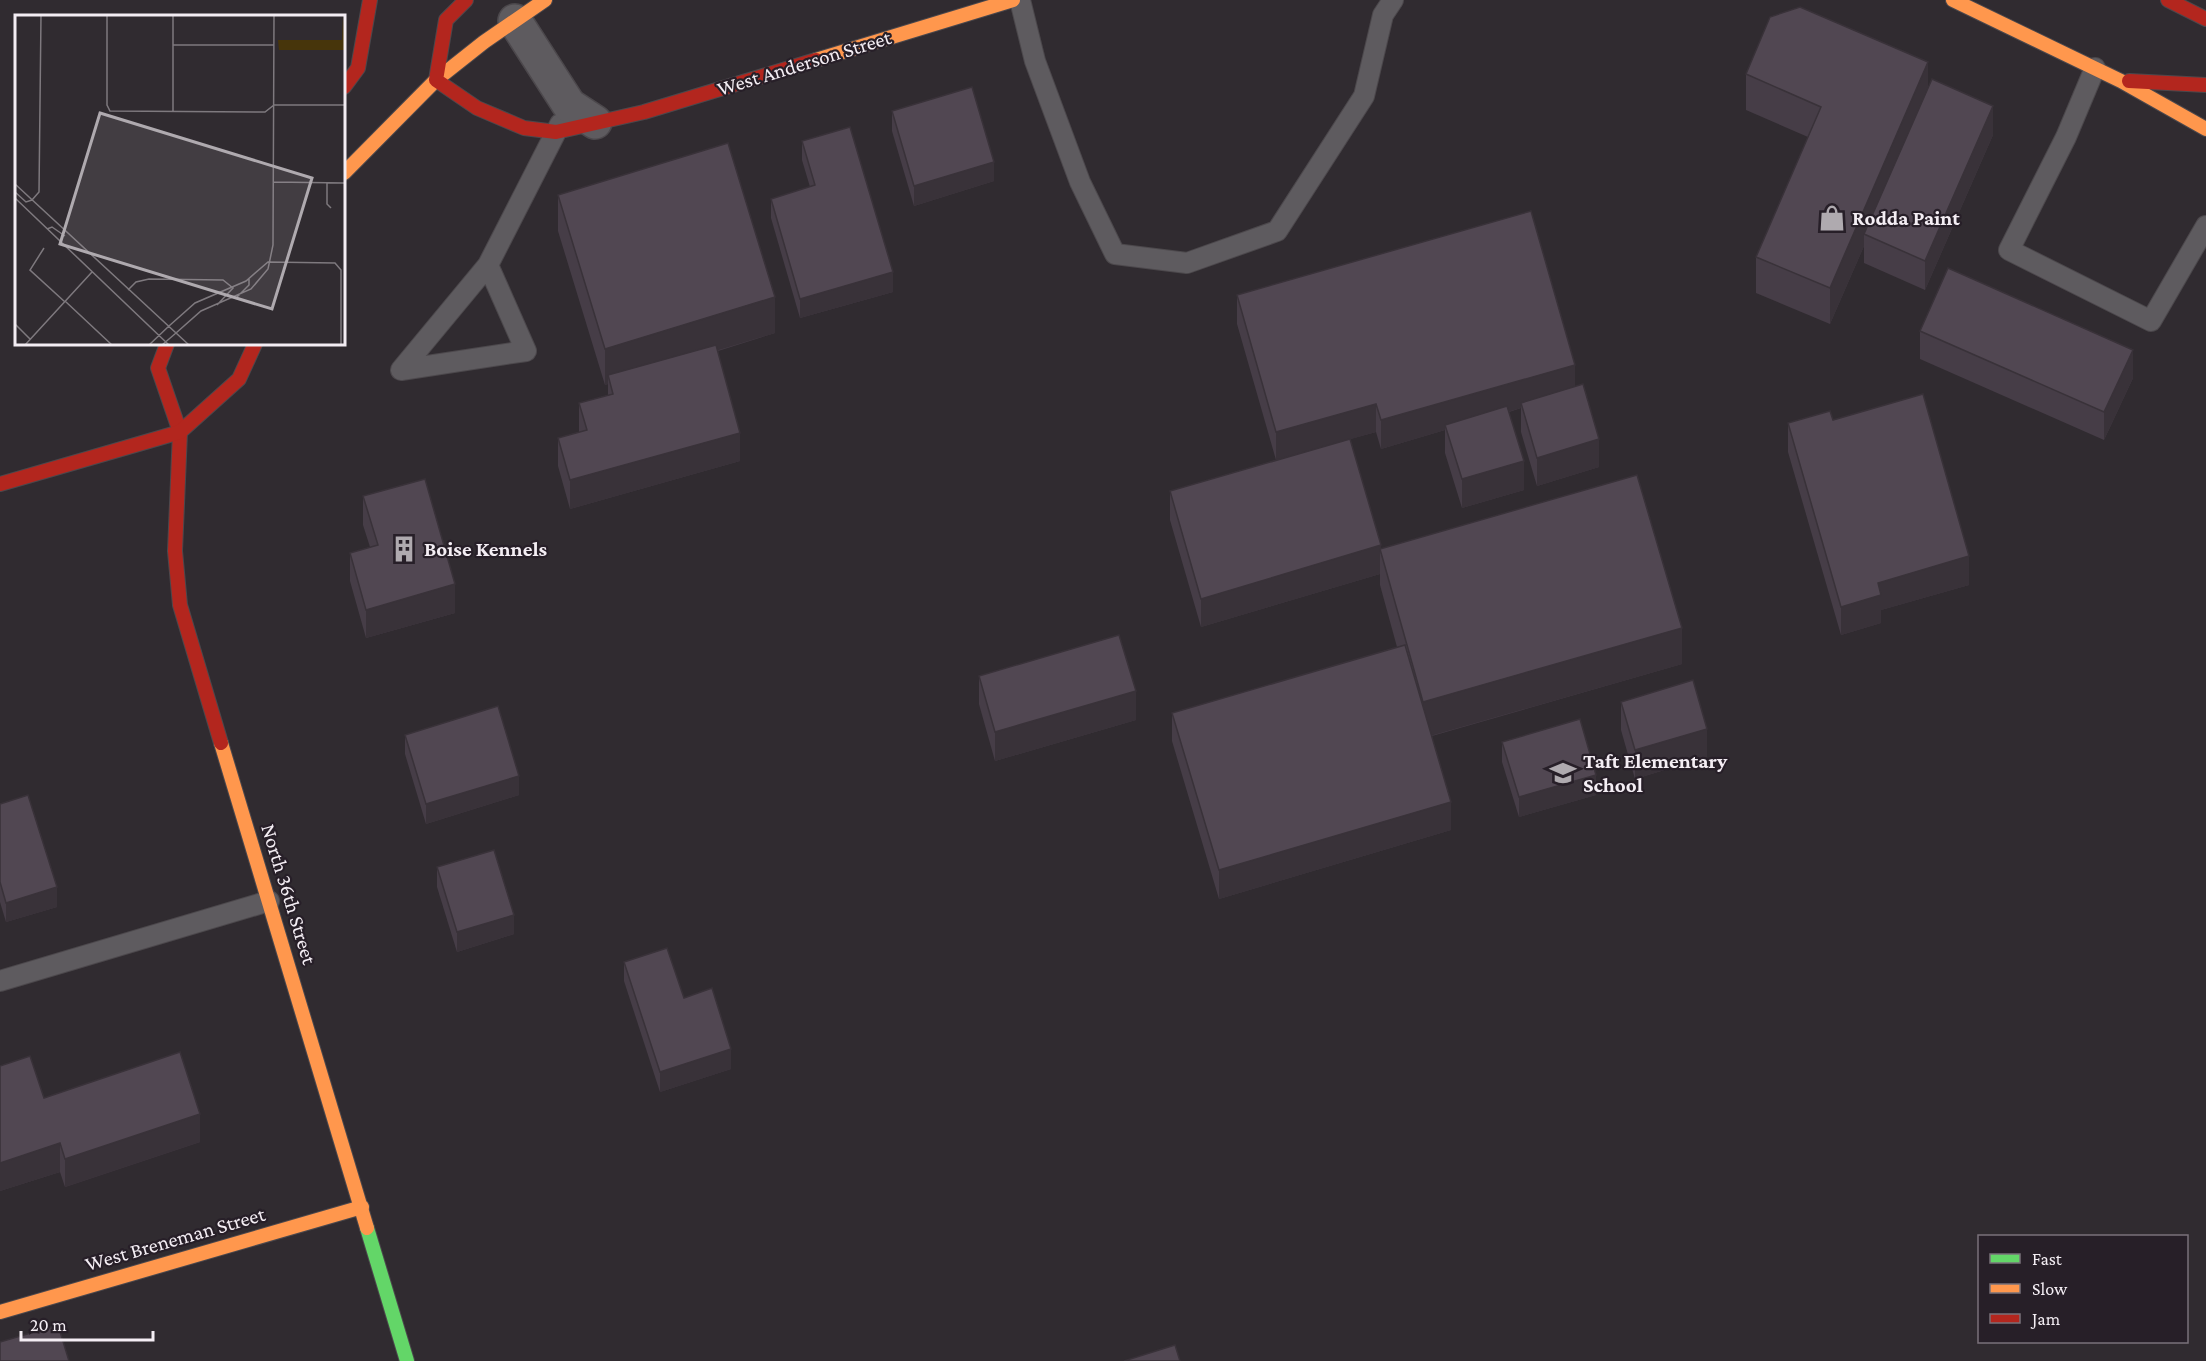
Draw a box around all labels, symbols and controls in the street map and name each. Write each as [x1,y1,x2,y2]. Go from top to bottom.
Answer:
inset map [15,15,345,345]
street label: West Anderson Street [714,25,895,101]
shop icon: Rodda Paint [1817,203,1847,233]
place label: Rodda Paint [1852,206,1960,230]
building icon: Boise Kennels [389,534,419,564]
place label: Boise Kennels [424,537,548,561]
place label: Taft Elementary School [1583,749,1728,797]
school or university icon: Taft Elementary School [1548,758,1578,788]
street label: North 36th Street [256,821,322,968]
street label: West Breneman Street [82,1202,269,1276]
legend [1978,1235,2188,1343]
text: Fast [2032,1249,2063,1269]
text: Slow [2032,1279,2068,1299]
scale bar [21,1304,153,1342]
text: Jam [2030,1309,2061,1329]
text: 20 m [30,1315,67,1335]

